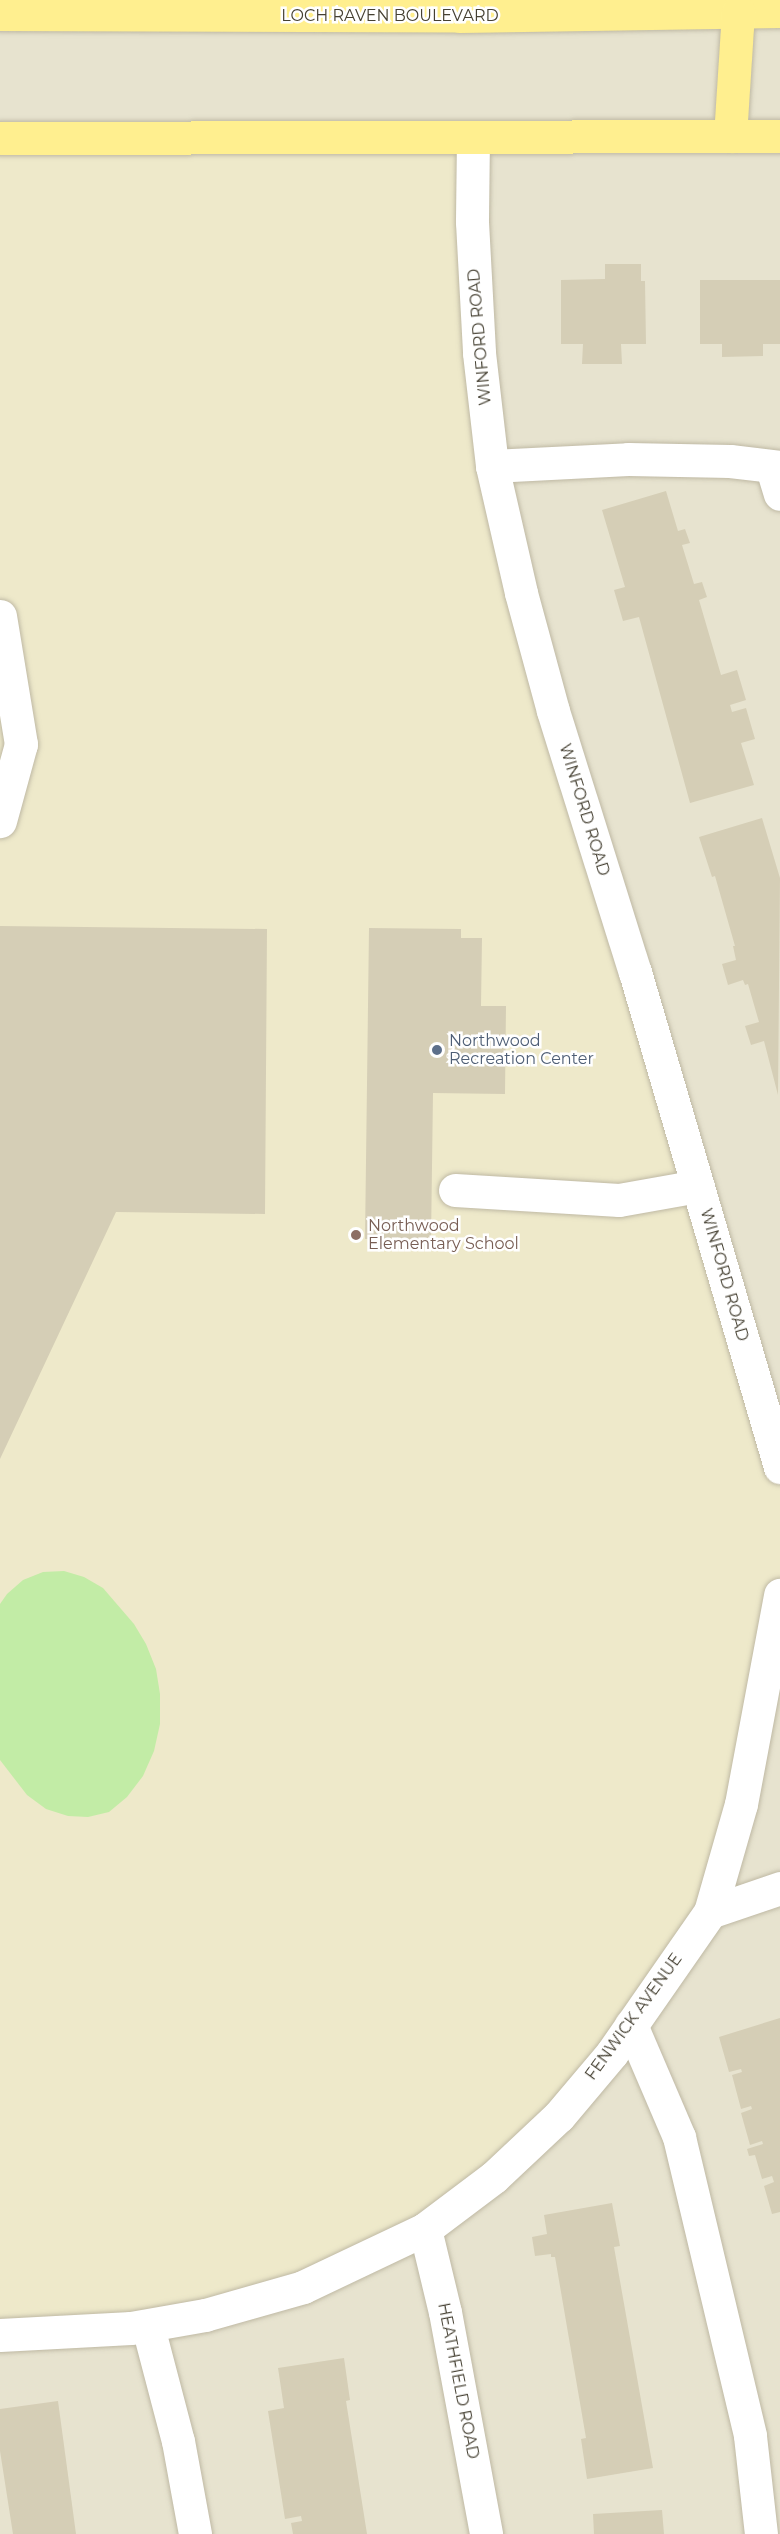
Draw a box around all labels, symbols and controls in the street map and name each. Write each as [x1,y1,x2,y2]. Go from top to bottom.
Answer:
street label: LOCH RAVEN BOULEVARD [281,6,499,26]
street label: WINFORD ROAD [464,268,496,406]
street label: WINFORD ROAD [555,742,613,878]
place label: Northwood Recreation Center [449,1031,594,1069]
marker: Northwood Recreation Center [430,1043,444,1057]
street label: WINFORD ROAD [696,1206,752,1344]
place label: Northwood Elementary School [368,1216,519,1254]
marker: Northwood Elementary School [349,1228,363,1242]
street label: FENWICK AVENUE [582,1950,686,2084]
street label: HEATHFIELD ROAD [433,2301,483,2461]

